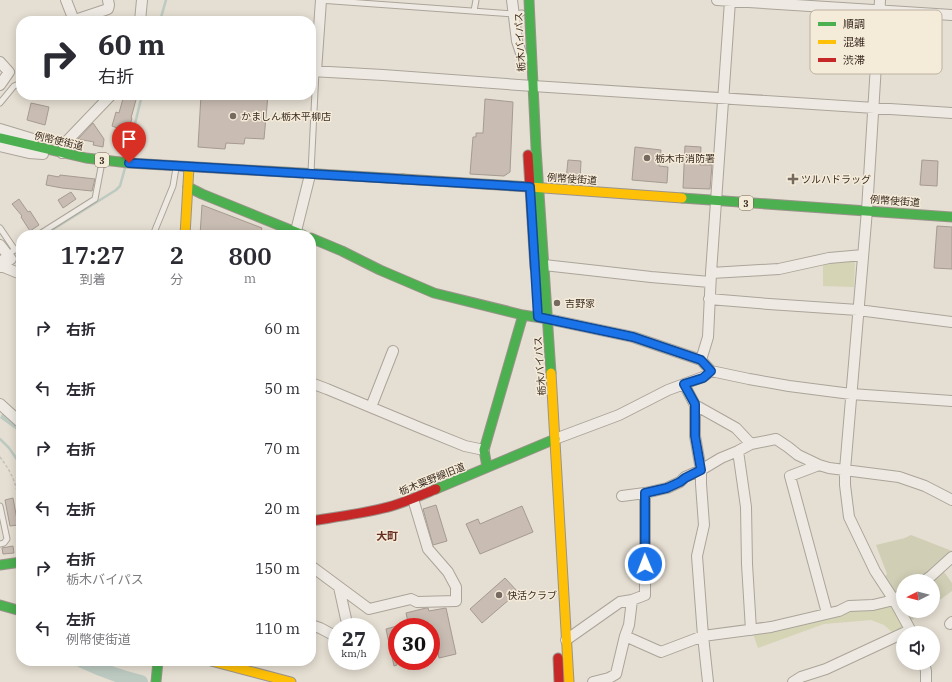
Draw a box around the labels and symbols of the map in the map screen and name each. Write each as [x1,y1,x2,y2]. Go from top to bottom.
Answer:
legend [810,10,942,74]
street label: 栃木バイパス [512,12,528,72]
text: 順調 [843,17,865,31]
text: 混雑 [843,35,865,49]
text: 渋滞 [843,53,865,67]
place label: かましん栃木平柳店 [241,110,331,123]
marker: かましん栃木平柳店 [228,111,238,121]
pin [112,122,146,163]
street label: 例幣使街道 [32,129,85,153]
place label: 栃木市消防署 [655,152,715,165]
road number: 3 [95,153,109,167]
marker: 栃木市消防署 [642,153,652,163]
street label: 例幣使街道 [546,171,597,187]
place label: ツルハドラッグ [801,173,871,186]
marker: ツルハドラッグ [788,174,798,184]
street label: 例幣使街道 [869,193,920,209]
road number: 3 [739,196,753,210]
place label: 吉野家 [565,297,595,310]
marker: 吉野家 [552,298,562,308]
street label: 栃木バイパス [531,336,549,396]
street label: 栃木粟野線旧道 [397,460,467,498]
district label: 大町 [376,529,398,543]
position arrow [624,543,666,585]
north arrow [896,574,940,618]
place label: 快活クラブ [507,589,557,602]
marker: 快活クラブ [494,590,504,600]
speed limit sign: 30 [388,618,440,670]

